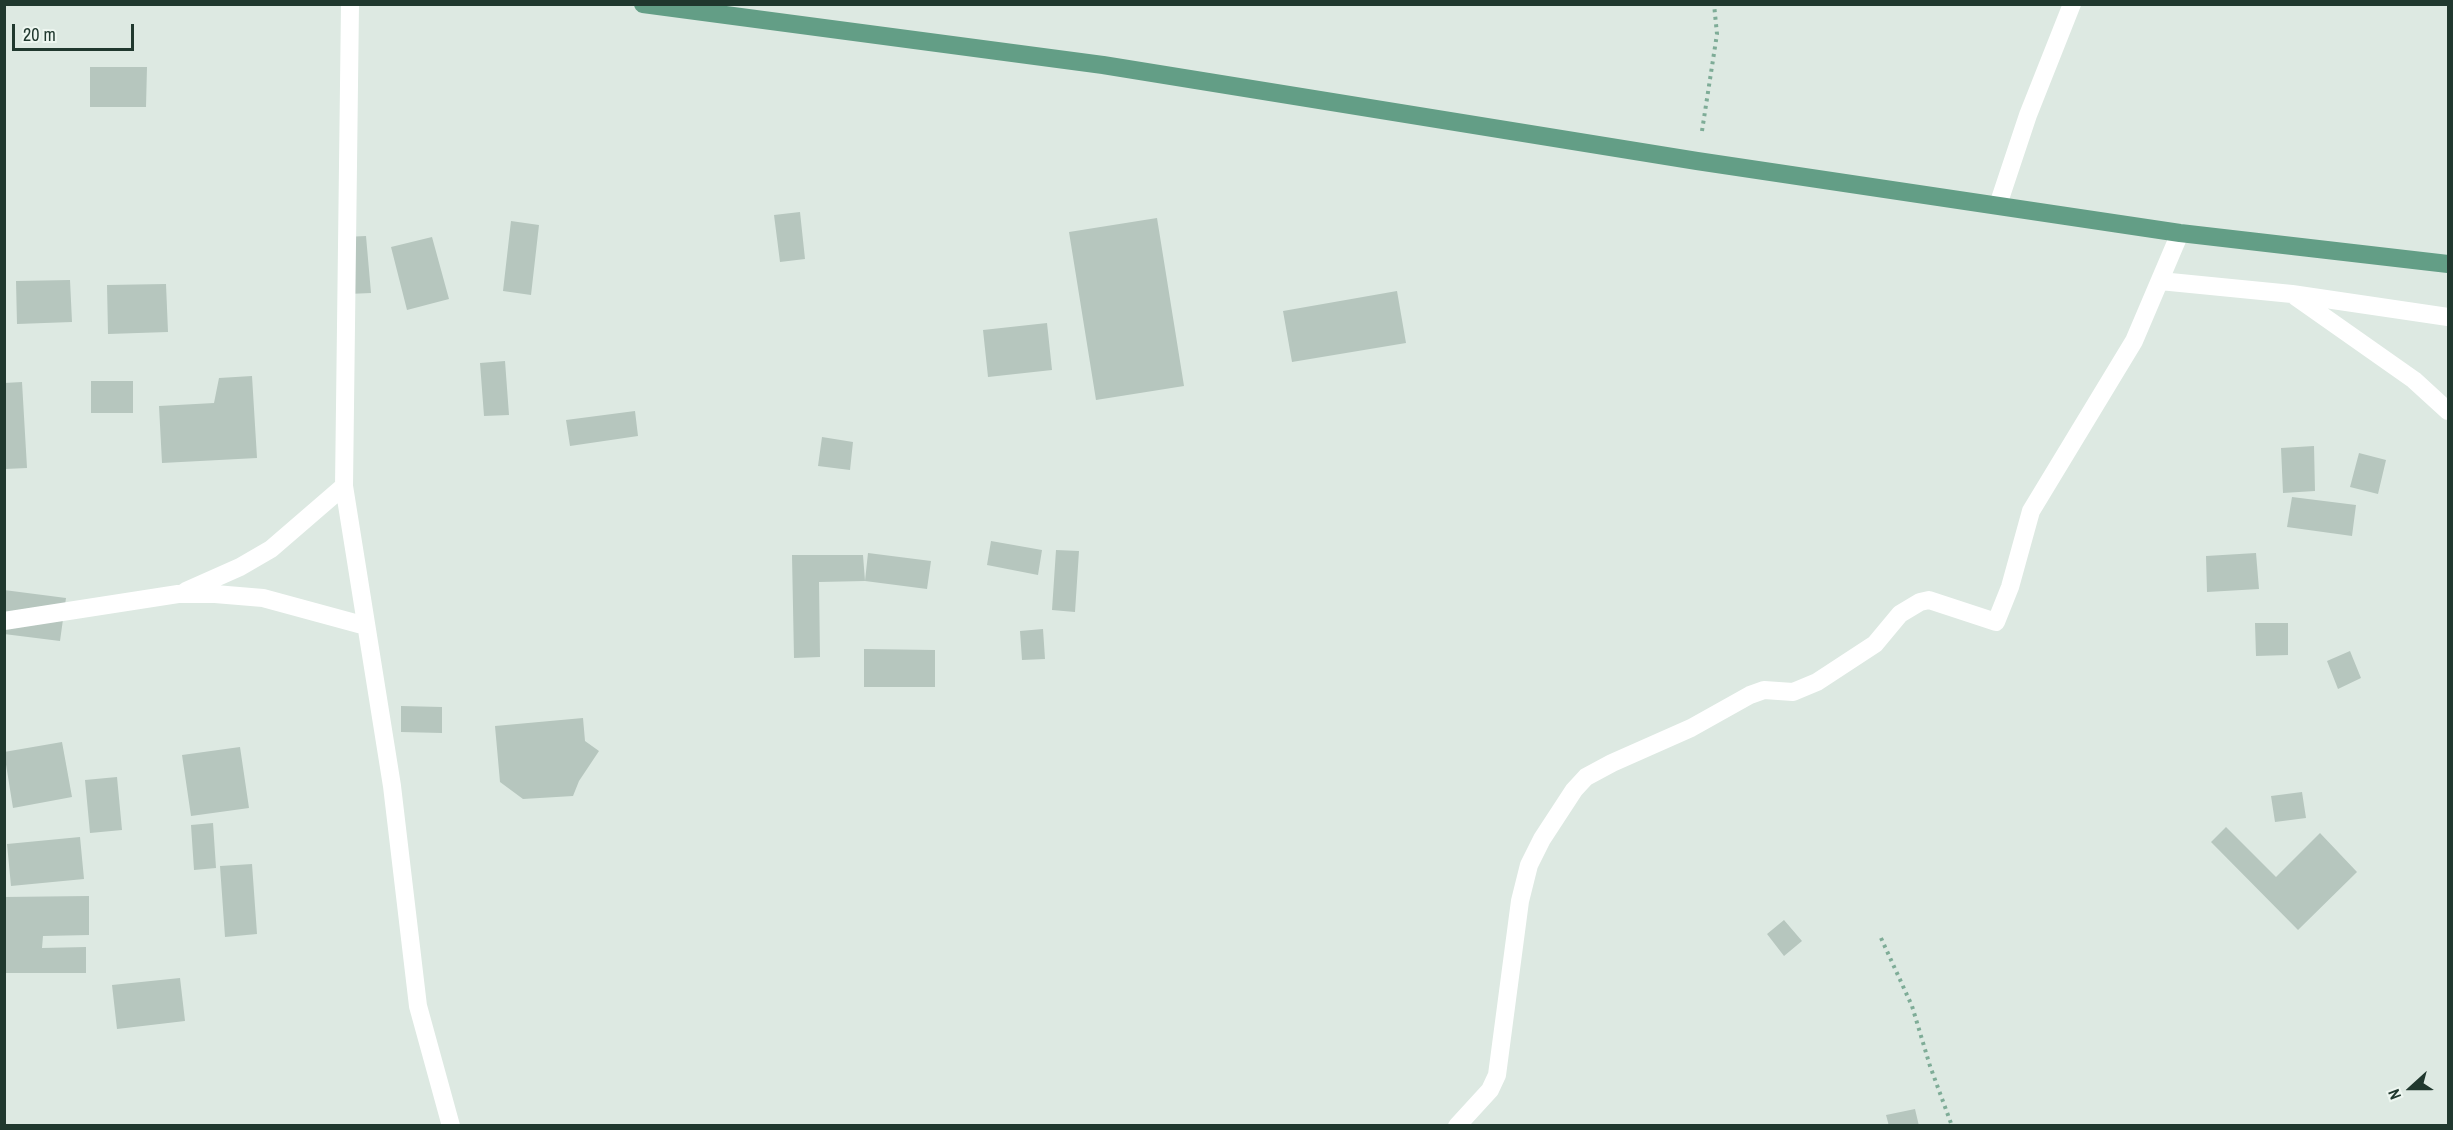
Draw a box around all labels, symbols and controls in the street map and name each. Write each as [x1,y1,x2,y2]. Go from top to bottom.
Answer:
scale bar [15,12,136,50]
text: 20 m [23,22,56,47]
north arrow [2381,1058,2441,1118]
text: N [2382,1086,2406,1103]

